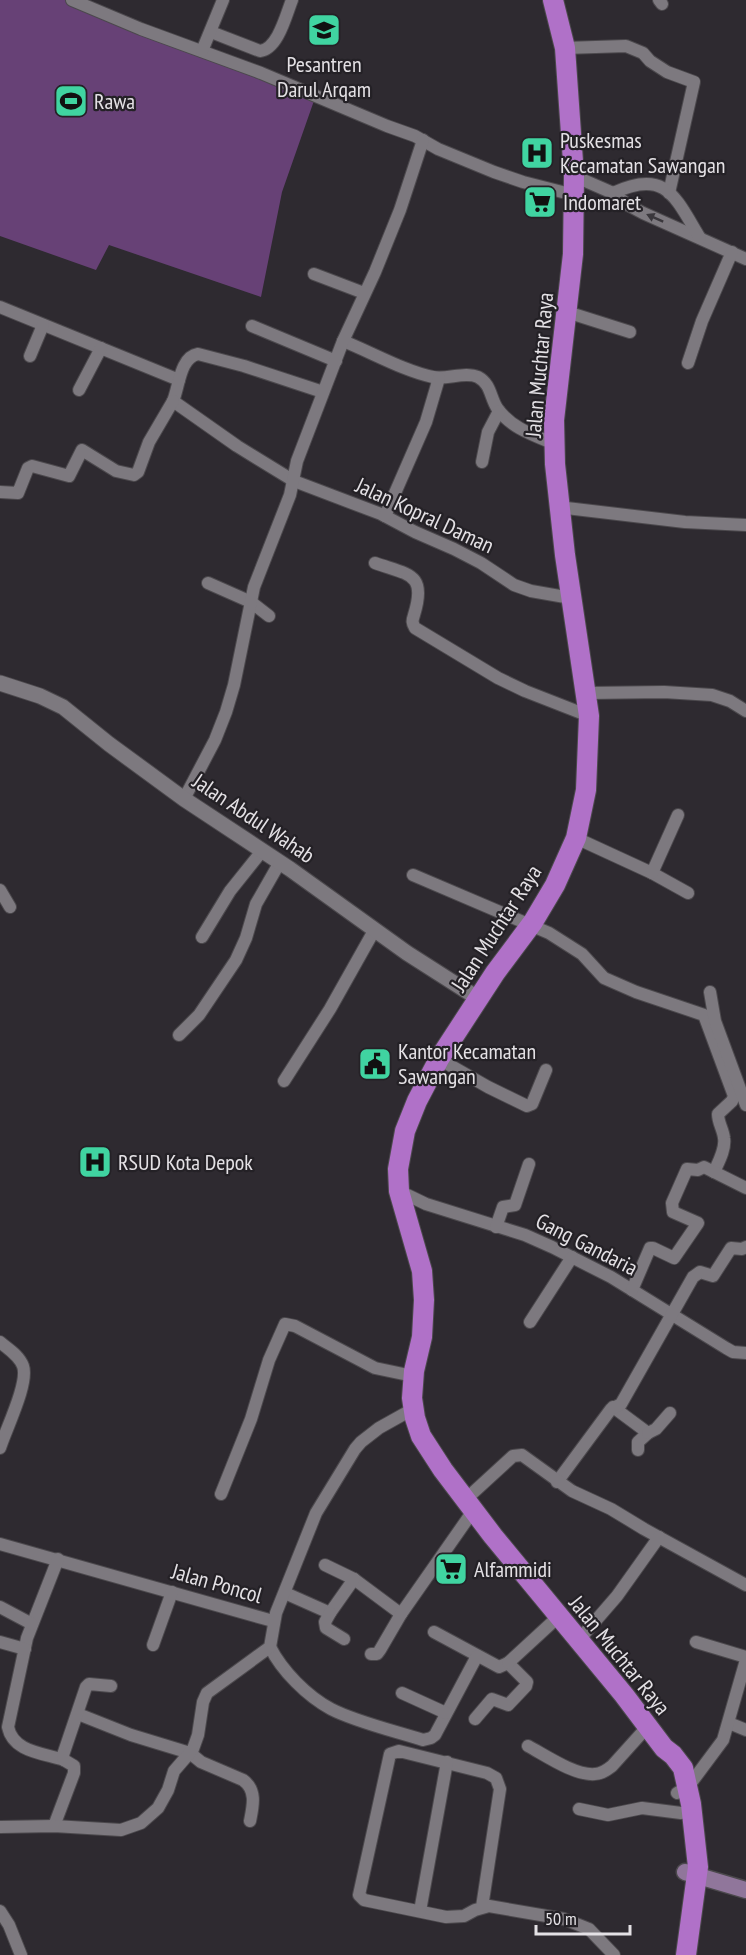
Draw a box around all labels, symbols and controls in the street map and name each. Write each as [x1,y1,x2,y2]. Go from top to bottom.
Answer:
school or university icon: Pesantren Darul Arqam [306,12,342,48]
place label: Pesantren Darul Arqam [277,50,371,103]
sports icon: Rawa [53,83,89,119]
place label: Rawa [94,87,135,115]
place label: Puskesmas Kecamatan Sawangan [560,126,725,179]
hospital icon: Puskesmas Kecamatan Sawangan [519,135,555,171]
supermarket icon: Indomaret [522,184,558,220]
place label: Indomaret [563,188,641,216]
one-way arrow [647,214,664,223]
street label: Jalan Muchtar Raya [519,291,559,440]
street label: Jalan Kopral Daman [351,470,499,559]
street label: Jalan Abdul Wahab [187,766,320,869]
street label: Jalan Muchtar Raya [444,859,547,997]
place label: Kantor Kecamatan Sawangan [398,1037,536,1090]
public building icon: Kantor Kecamatan Sawangan [357,1046,393,1082]
hospital icon: RSUD Kota Depok [77,1144,113,1180]
place label: RSUD Kota Depok [118,1148,253,1176]
street label: Gang Gandaria [531,1206,643,1282]
supermarket icon: Alfammidi [433,1551,469,1587]
place label: Alfammidi [474,1555,552,1583]
street label: Jalan Poncol [168,1556,266,1609]
street label: Jalan Muchtar Raya [563,1589,677,1720]
scale bar [536,1898,630,1936]
text: 50 m [545,1907,577,1930]

